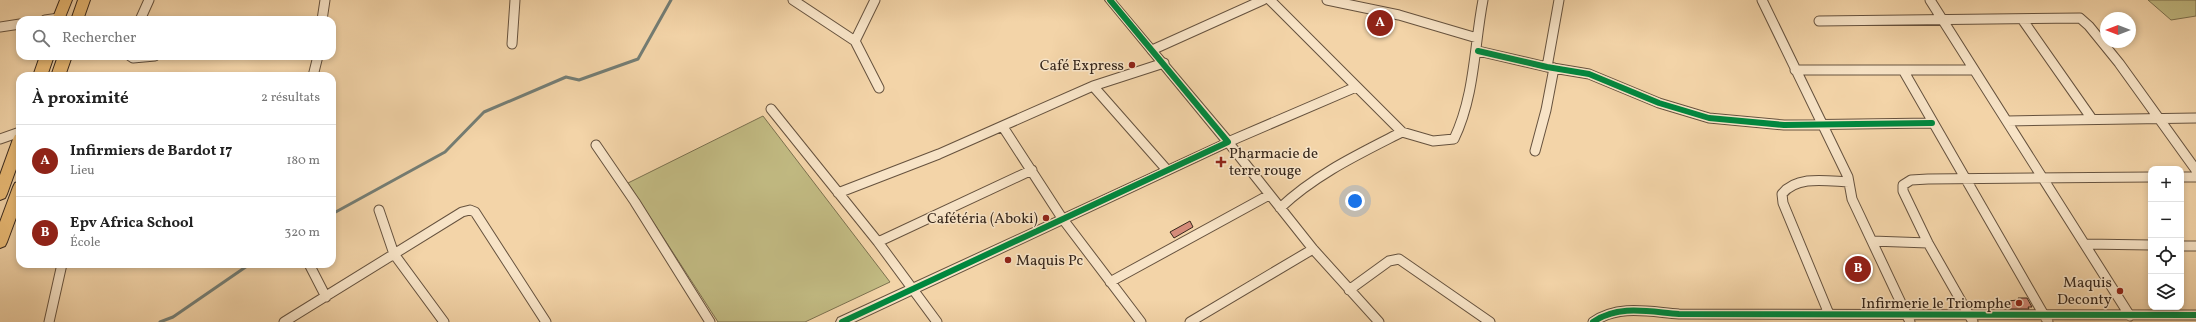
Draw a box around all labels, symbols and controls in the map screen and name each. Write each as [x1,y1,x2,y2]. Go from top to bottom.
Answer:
pin: A [1367,8,1393,38]
north arrow [2100,12,2136,48]
search box [16,16,336,60]
icon: search [30,27,52,49]
text: Rechercher [62,28,136,49]
place label: Café Express [1040,56,1124,77]
marker: Café Express [1127,60,1137,70]
text: À proximité [32,87,129,110]
text: 2 résultats [261,89,320,107]
text: Infirmiers de Bardot 17 [70,141,233,162]
place label: Pharmacie de terre rouge [1229,144,1318,182]
text: A [40,152,50,170]
text: 180 m [286,152,320,170]
marker: Pharmacie de terre rouge [1216,157,1226,167]
text: Lieu [70,162,95,180]
map controls [2148,166,2184,310]
button: + [2148,166,2184,202]
your location [1345,191,1365,211]
button: − [2148,202,2184,238]
place label: Cafétéria (Aboki) [927,209,1038,230]
text: Epv Africa School [70,213,194,234]
marker: Cafétéria (Aboki) [1041,213,1051,223]
text: B [41,224,49,242]
text: 320 m [285,224,320,242]
text: École [70,234,100,252]
button: locate [2148,238,2184,274]
place label: Maquis Pc [1016,251,1083,272]
pin: B [1845,254,1871,284]
marker: Maquis Pc [1003,255,1013,265]
place label: Maquis Deconty [2057,273,2112,311]
button: layers [2148,274,2184,310]
marker: Maquis Deconty [2115,286,2125,296]
place label: Infirmerie le Triomphe [1861,294,2011,315]
marker: Infirmerie le Triomphe [2014,298,2024,308]

